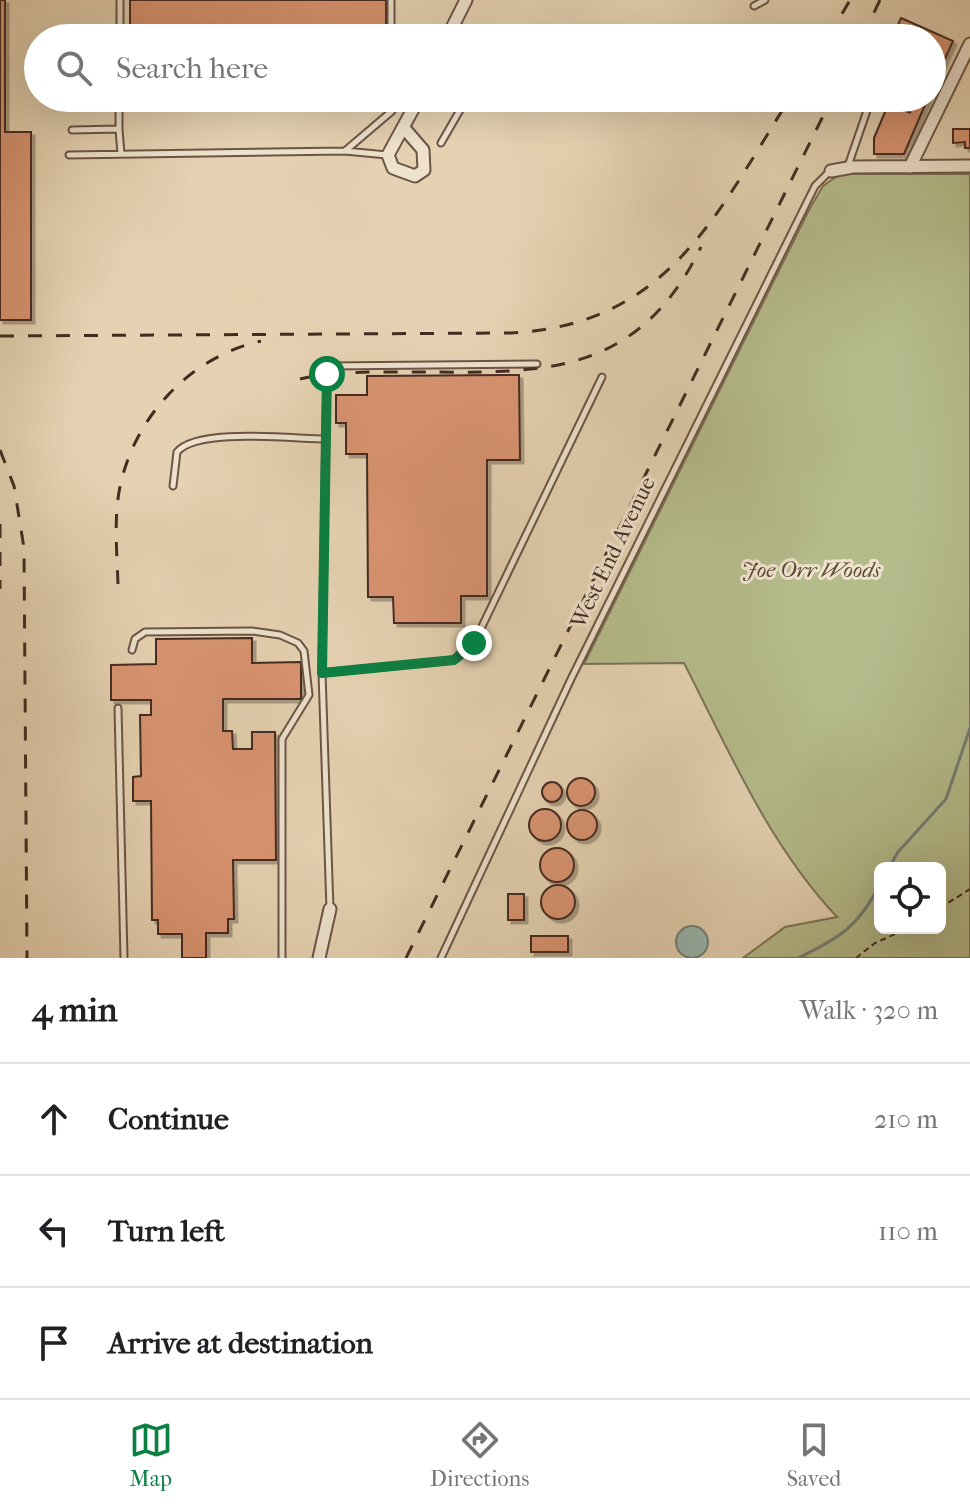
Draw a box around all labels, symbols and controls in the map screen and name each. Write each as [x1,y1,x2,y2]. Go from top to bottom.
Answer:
search box [24,24,946,112]
icon: search [52,46,96,90]
text: Search here [116,51,268,86]
route start [309,356,345,392]
street label: West End Avenue [564,472,661,633]
park label: Joe Orr Woods [742,557,881,583]
route end [456,625,492,661]
map controls [874,862,946,934]
button: locate [874,862,946,934]
text: 4 min [32,990,117,1030]
text: Walk · 320 m [800,995,938,1026]
icon: ahead [32,1097,76,1141]
text: Continue [108,1102,229,1137]
text: 210 m [874,1104,938,1135]
icon: left [32,1209,76,1253]
text: Turn left [108,1214,225,1249]
text: 110 m [878,1216,938,1247]
icon: arrive [32,1321,76,1365]
text: Arrive at destination [108,1326,373,1361]
tab: Map [129,1418,173,1492]
tab: Directions [430,1418,529,1492]
tab: Saved [787,1418,841,1492]

